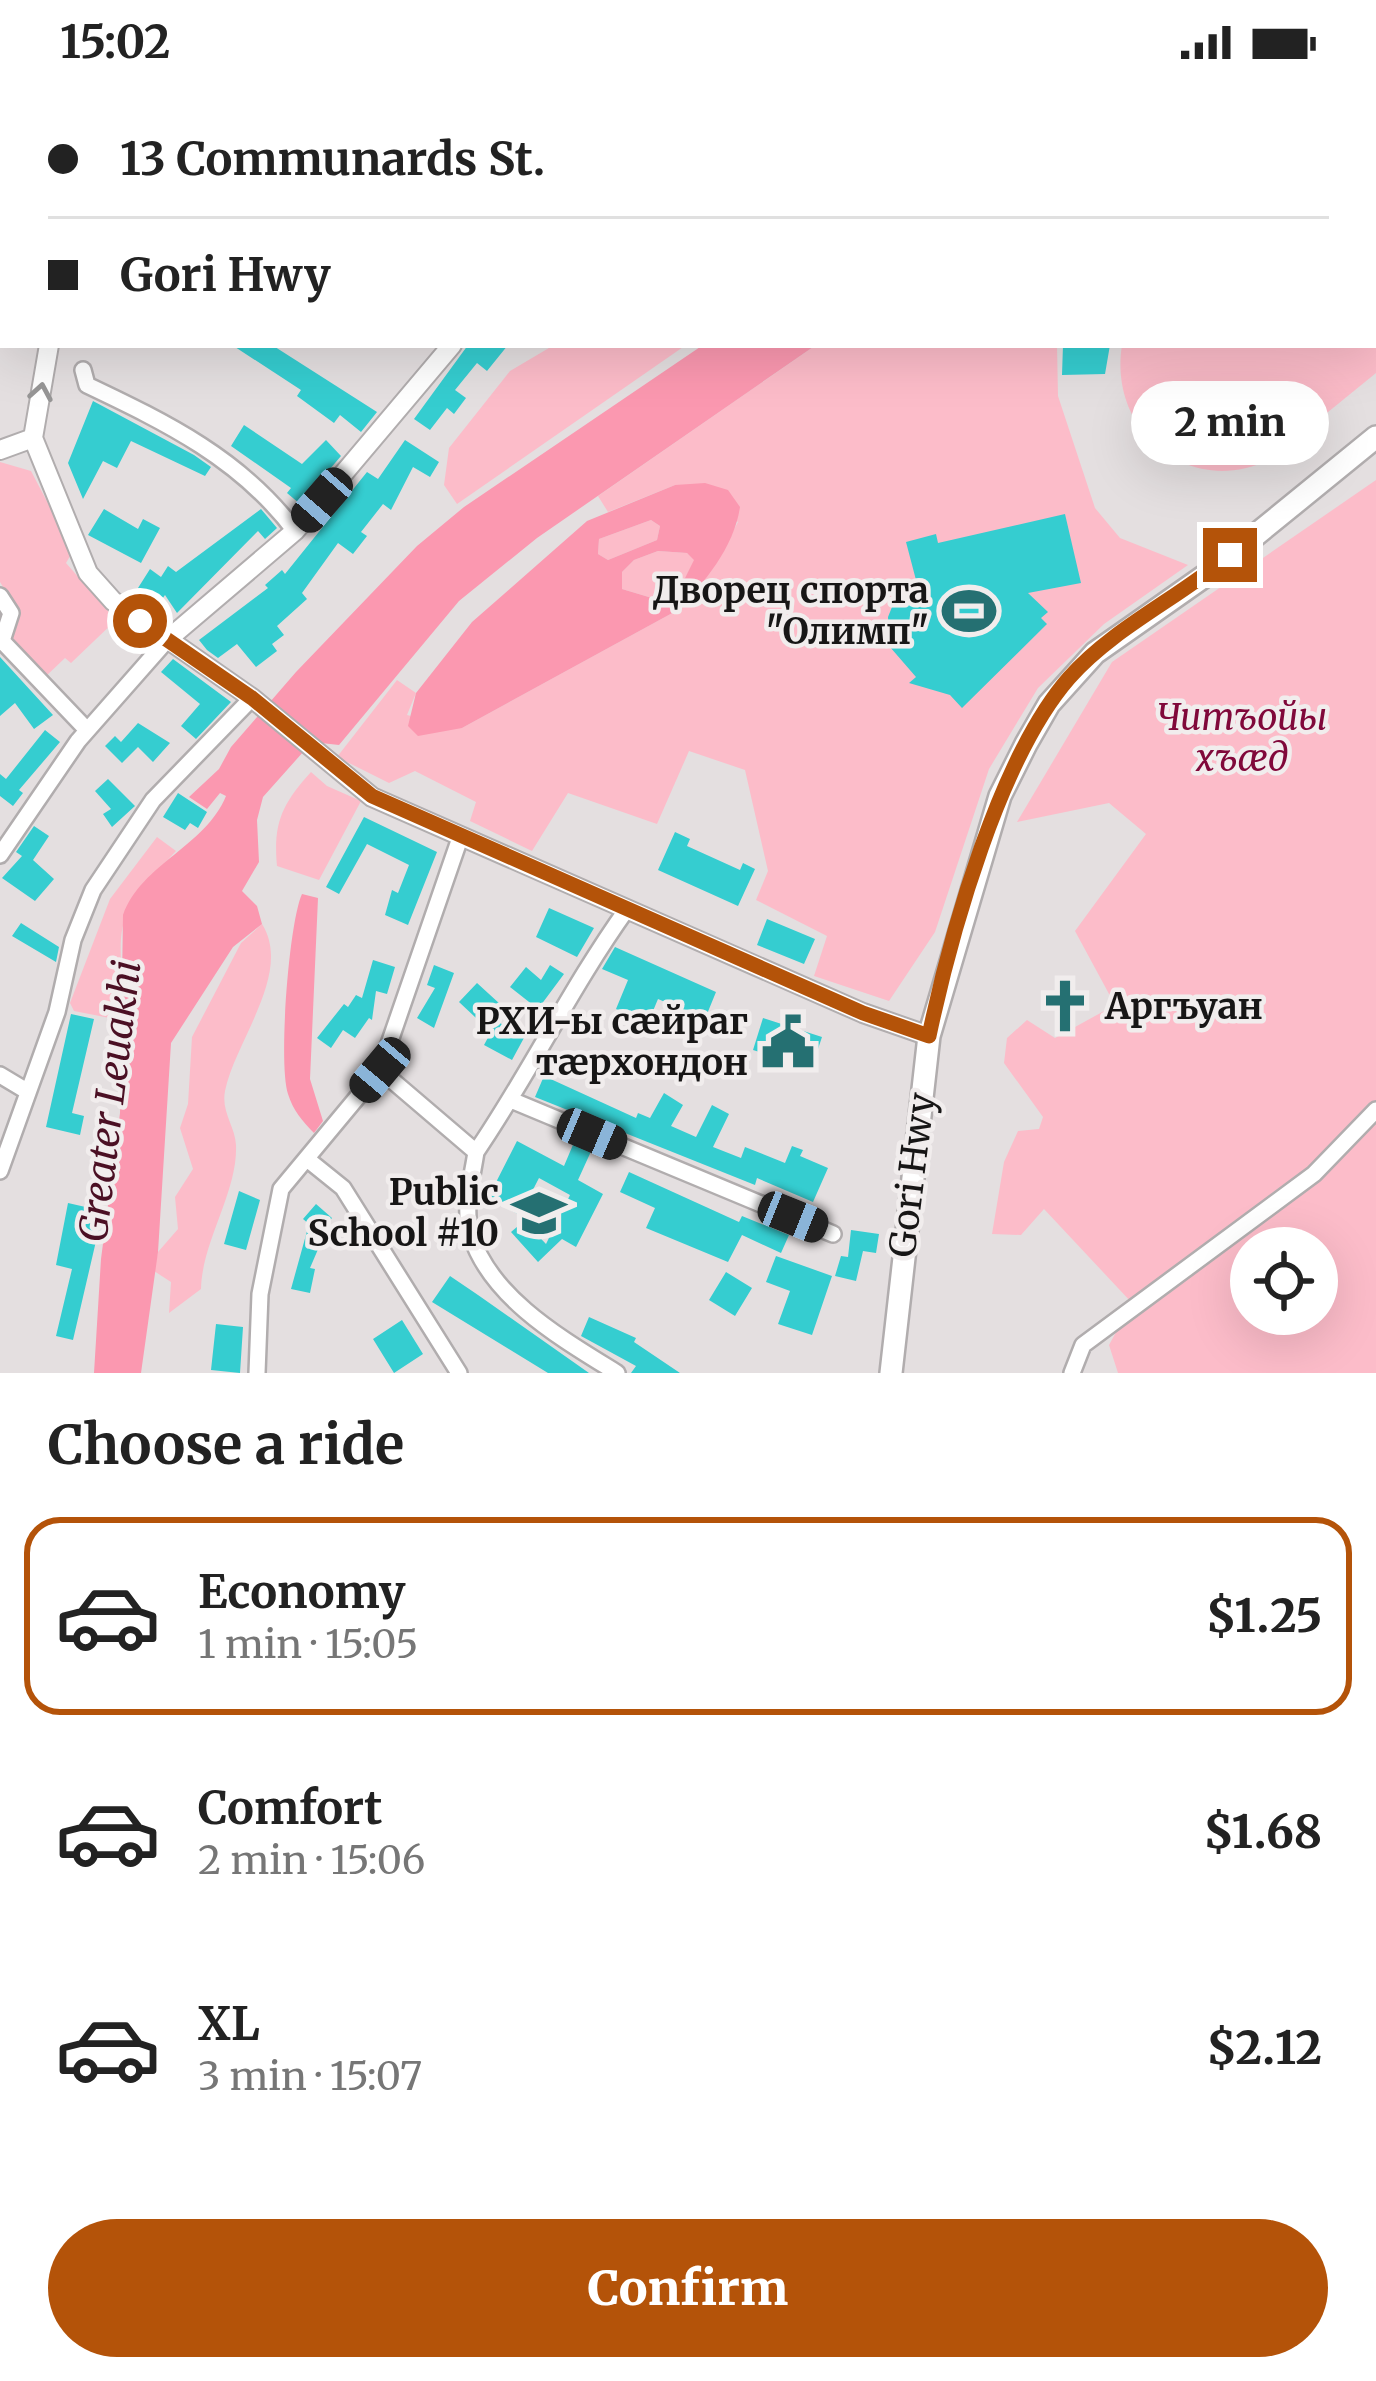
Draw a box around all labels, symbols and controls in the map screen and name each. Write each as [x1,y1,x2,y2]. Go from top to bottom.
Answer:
text: 15:02 [60,14,170,70]
text: 13 Communards St. [120,131,545,187]
text: Gori Hwy [120,247,331,303]
callout: 2 min [1131,381,1329,465]
one-way arrow [27,382,53,402]
text: 2 min [1174,398,1286,447]
car [285,461,359,539]
route end [1203,528,1257,582]
place label: Дворец спорта "Олимп" [653,568,929,654]
sports icon: Дворец спорта "Олимп" [940,582,998,640]
route start [113,594,167,648]
park label: Читъойы хъæд [1157,695,1327,781]
water label: Greater Leuakhi [68,957,152,1245]
church icon: Аргъуан [1036,977,1094,1035]
place label: Аргъуан [1104,984,1263,1029]
place label: РХИ-ы сæйраг тæрхондон [476,999,748,1085]
public building icon: РХИ-ы сæйраг тæрхондон [759,1013,817,1071]
car [343,1031,417,1109]
street label: Gori Hwy [880,1090,944,1260]
car [552,1103,632,1165]
place label: Public School #10 [308,1170,499,1256]
school or university icon: Public School #10 [510,1184,568,1242]
car [753,1187,833,1247]
map controls [1230,1227,1338,1335]
button: locate [1230,1227,1338,1335]
text: Choose a ride [48,1411,404,1479]
icon: car [54,1562,162,1670]
text: Economy [198,1564,406,1620]
text: $1.25 [1206,1588,1322,1644]
text: 1 min · 15:05 [198,1620,418,1669]
icon: car [54,1778,162,1886]
text: Comfort [198,1780,382,1836]
text: $1.68 [1203,1804,1322,1860]
text: 2 min · 15:06 [198,1836,425,1885]
icon: car [54,1994,162,2102]
text: XL [198,1996,260,2052]
text: $2.12 [1207,2020,1322,2076]
text: 3 min · 15:07 [198,2052,422,2101]
button: Confirm [48,2219,1328,2357]

